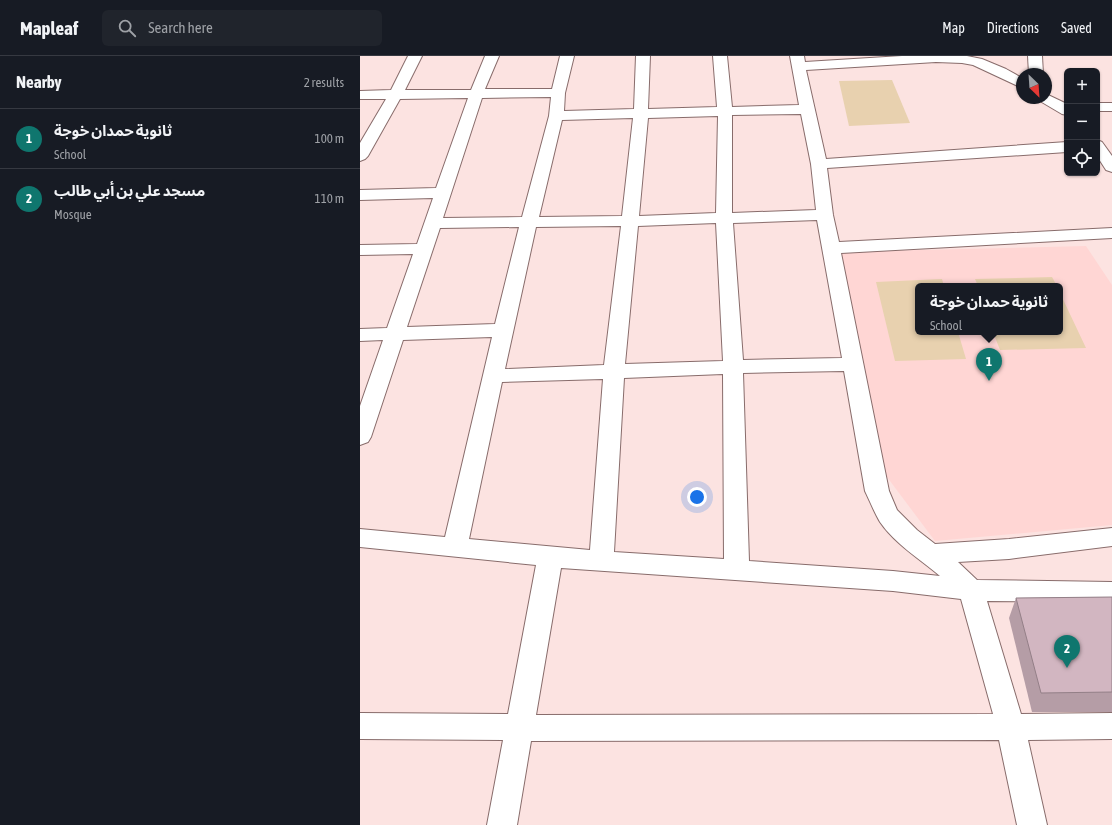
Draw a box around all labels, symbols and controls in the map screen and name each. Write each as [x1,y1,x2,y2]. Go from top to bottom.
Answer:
search box [102,10,382,46]
text: Mapleaf [20,17,78,39]
icon: search [116,17,138,39]
text: Search here [148,19,213,36]
text: Map [942,20,965,36]
text: Directions [987,20,1039,36]
text: Saved [1061,20,1092,36]
north arrow [1016,68,1052,104]
map controls [1064,68,1100,176]
button: + [1064,68,1100,104]
text: Nearby [16,72,62,92]
text: 2 results [304,75,344,90]
button: − [1064,104,1100,140]
text: ثانوية حمدان خوجة [54,122,172,139]
text: 1 [26,131,32,146]
text: 100 m [315,131,344,146]
button: locate [1064,140,1100,176]
text: School [54,147,86,162]
text: مسجد علي بن أبي طالب [54,182,205,199]
text: 2 [26,191,32,206]
text: 110 m [315,191,344,206]
text: Mosque [54,207,92,222]
popup [915,283,1063,335]
text: ثانوية حمدان خوجة [930,293,1048,310]
text: School [930,318,962,333]
pin: 1 [976,348,1002,381]
your location [687,487,707,507]
pin: 2 [1054,635,1080,668]

